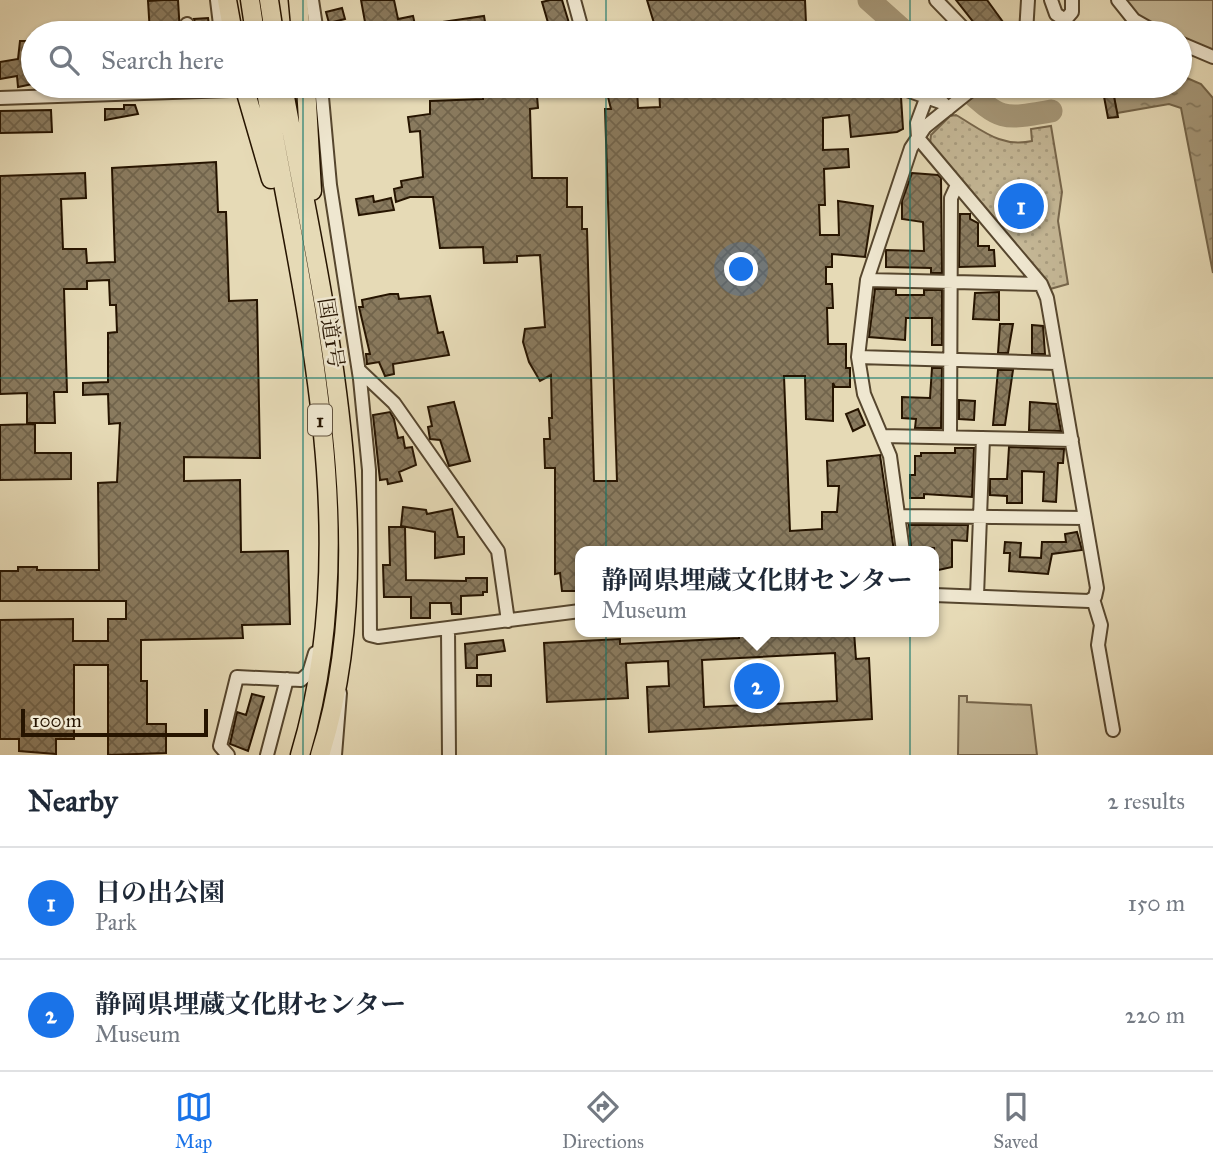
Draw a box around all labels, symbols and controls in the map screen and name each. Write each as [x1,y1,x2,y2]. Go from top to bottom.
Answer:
search box [21,21,1192,98]
icon: search [45,41,83,79]
text: Search here [101,44,224,76]
pin: 1 [998,180,1044,232]
your location [724,252,758,286]
street label: 国道1号 [313,296,349,370]
road number: 1 [308,404,332,436]
popup [575,546,939,637]
text: 静岡県埋蔵文化財センター [602,564,912,596]
text: Museum [602,596,687,624]
pin: 2 [734,660,780,712]
scale bar [21,706,208,738]
text: 100 m [32,709,82,732]
text: Nearby [28,783,118,819]
text: 2 results [1107,787,1185,815]
text: 日の出公園 [95,876,225,908]
text: 1 [46,889,56,917]
text: 150 m [1128,889,1185,917]
text: Park [95,908,137,936]
text: 静岡県埋蔵文化財センター [95,988,406,1020]
text: 2 [45,1001,57,1029]
text: 220 m [1125,1001,1185,1029]
text: Museum [95,1020,180,1048]
tab: Map [175,1088,213,1153]
tab: Directions [562,1088,644,1153]
tab: Saved [993,1088,1038,1153]

